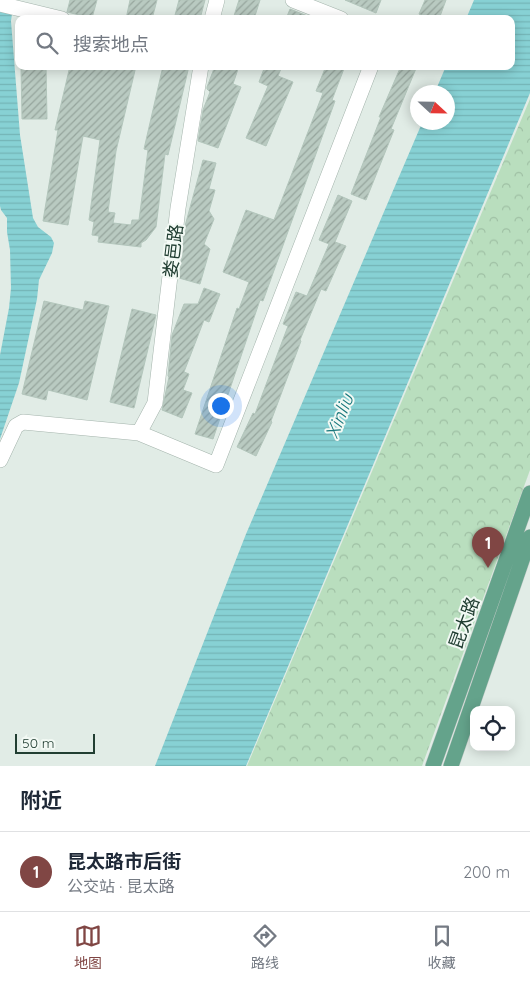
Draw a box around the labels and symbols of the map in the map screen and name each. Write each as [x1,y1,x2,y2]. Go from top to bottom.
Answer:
north arrow [410,85,455,130]
street label: 娄邑路 [158,223,188,279]
water label: Xinliu [319,389,359,442]
your location [208,393,234,419]
pin: 1 [472,527,504,568]
street label: 昆太路 [444,594,484,652]
scale bar [15,731,95,754]

